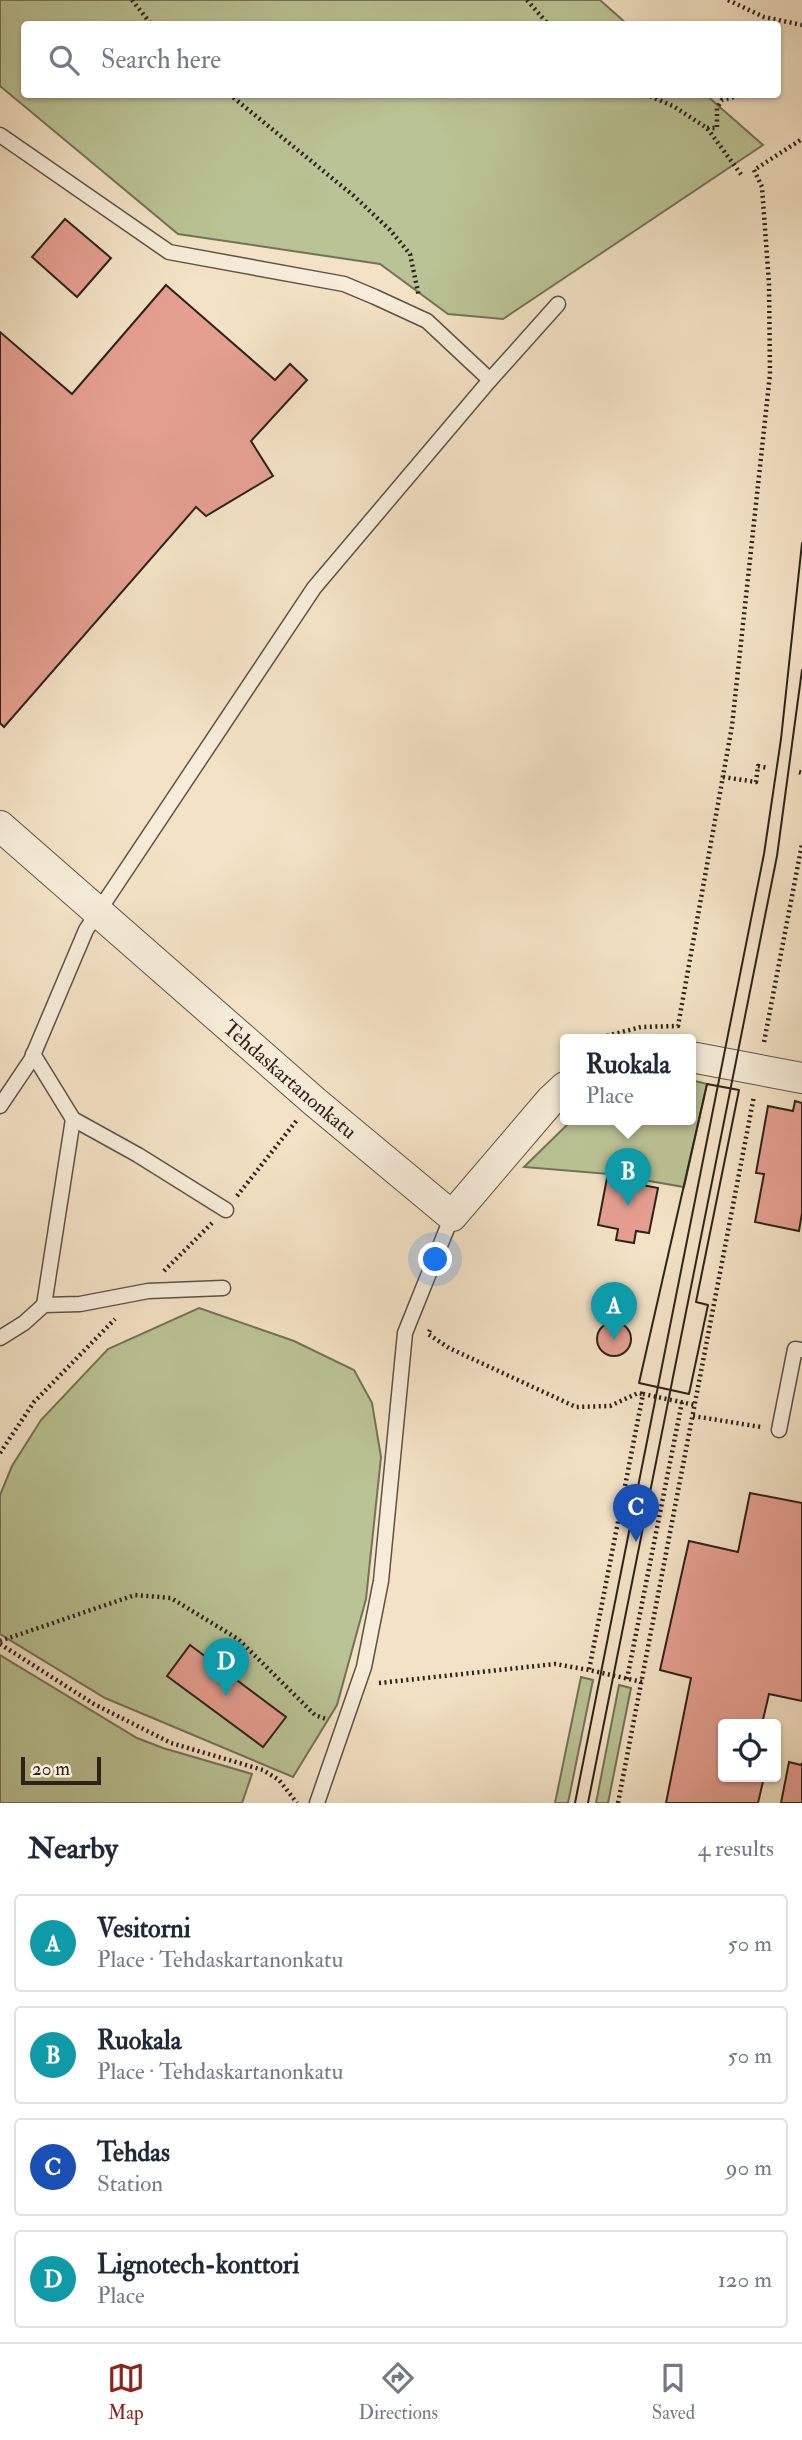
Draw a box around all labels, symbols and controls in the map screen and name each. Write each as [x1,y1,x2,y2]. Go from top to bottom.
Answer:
search box [21,21,781,98]
icon: search [45,41,83,79]
text: Search here [101,44,221,76]
street label: Tehdaskartanonkatu [217,1014,362,1145]
popup [560,1034,696,1125]
text: Ruokala [586,1049,670,1081]
text: Place [586,1081,634,1110]
pin: B [605,1148,651,1206]
your location [418,1242,452,1276]
pin: A [591,1282,637,1340]
pin: C [613,1484,659,1542]
pin: D [203,1638,249,1696]
map controls [718,1719,781,1782]
button: locate [718,1719,781,1782]
scale bar [21,1754,102,1786]
text: 20 m [32,1757,70,1781]
text: Nearby [28,1830,118,1867]
text: 4 results [698,1834,774,1863]
text: Vesitorni [97,1913,191,1945]
text: A [46,1929,60,1958]
text: 50 m [728,1929,772,1958]
text: Place · Tehdaskartanonkatu [97,1945,343,1974]
text: Ruokala [97,2025,181,2057]
text: B [45,2041,61,2070]
text: 50 m [728,2041,772,2070]
text: Place · Tehdaskartanonkatu [97,2057,343,2086]
text: Tehdas [97,2137,170,2169]
text: C [45,2153,61,2182]
text: 90 m [726,2153,772,2182]
text: Station [97,2169,163,2198]
text: Lignotech-konttori [97,2249,299,2281]
text: D [44,2265,62,2294]
text: 120 m [718,2265,772,2294]
text: Place [97,2281,145,2310]
tab: Map [107,2359,145,2425]
tab: Directions [358,2359,438,2425]
tab: Saved [652,2359,695,2425]

